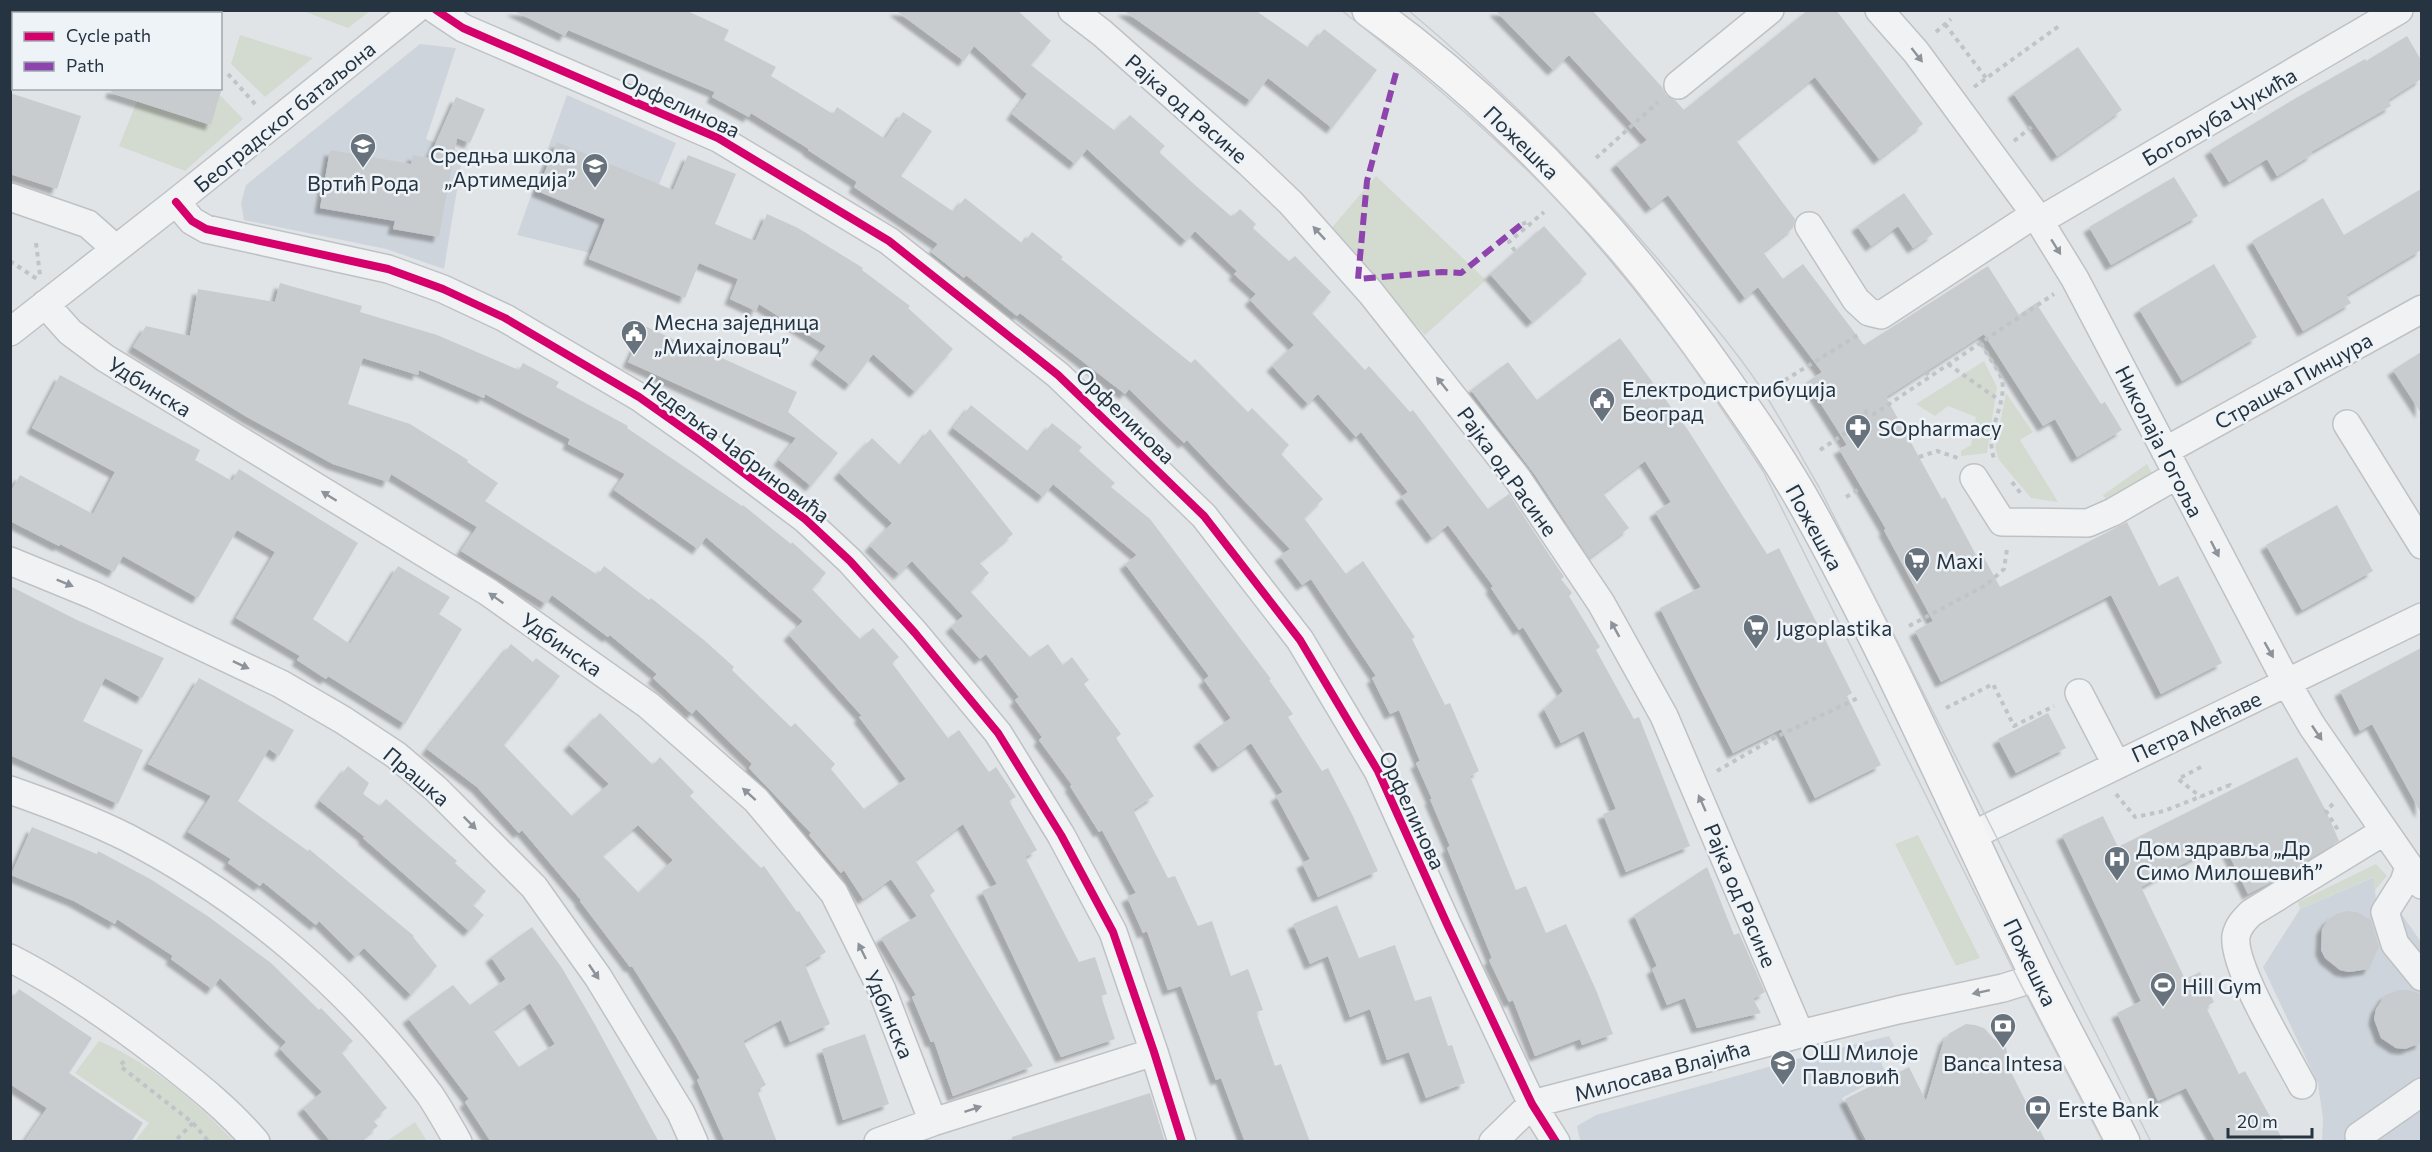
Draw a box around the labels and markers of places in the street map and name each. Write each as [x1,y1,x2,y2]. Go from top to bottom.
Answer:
school or university icon: Вртић Рода [348,131,378,169]
place label: Средња школа „Артимедија” [430,142,576,191]
school or university icon: Средња школа „Артимедија” [580,151,610,189]
place label: Вртић Рода [307,170,419,195]
place label: Месна заједница „Михајловац” [654,309,819,358]
public building icon: Месна заједница „Михајловац” [619,318,649,356]
place label: Електродистрибуција Београд [1622,376,1836,425]
public building icon: Електродистрибуција Београд [1587,385,1617,423]
pharmacy icon: SOpharmacy [1843,412,1873,450]
place label: SOpharmacy [1878,415,2002,440]
supermarket icon: Maxi [1902,545,1932,583]
place label: Maxi [1936,548,1983,573]
supermarket icon: Jugoplastika [1741,612,1771,650]
place label: Jugoplastika [1776,615,1892,640]
place label: Дом здравља „Др Симо Милошевић” [2136,835,2323,884]
hospital icon: Дом здравља „Др Симо Милошевић” [2102,844,2132,882]
sports icon: Hill Gym [2148,970,2178,1008]
place label: Hill Gym [2182,973,2262,998]
bank icon: Banca Intesa [1988,1011,2018,1049]
place label: ОШ Милоје Павловић [1802,1039,1918,1088]
school or university icon: ОШ Милоје Павловић [1768,1048,1798,1086]
place label: Banca Intesa [1943,1050,2063,1075]
bank icon: Erste Bank [2023,1093,2053,1131]
place label: Erste Bank [2058,1096,2160,1121]

